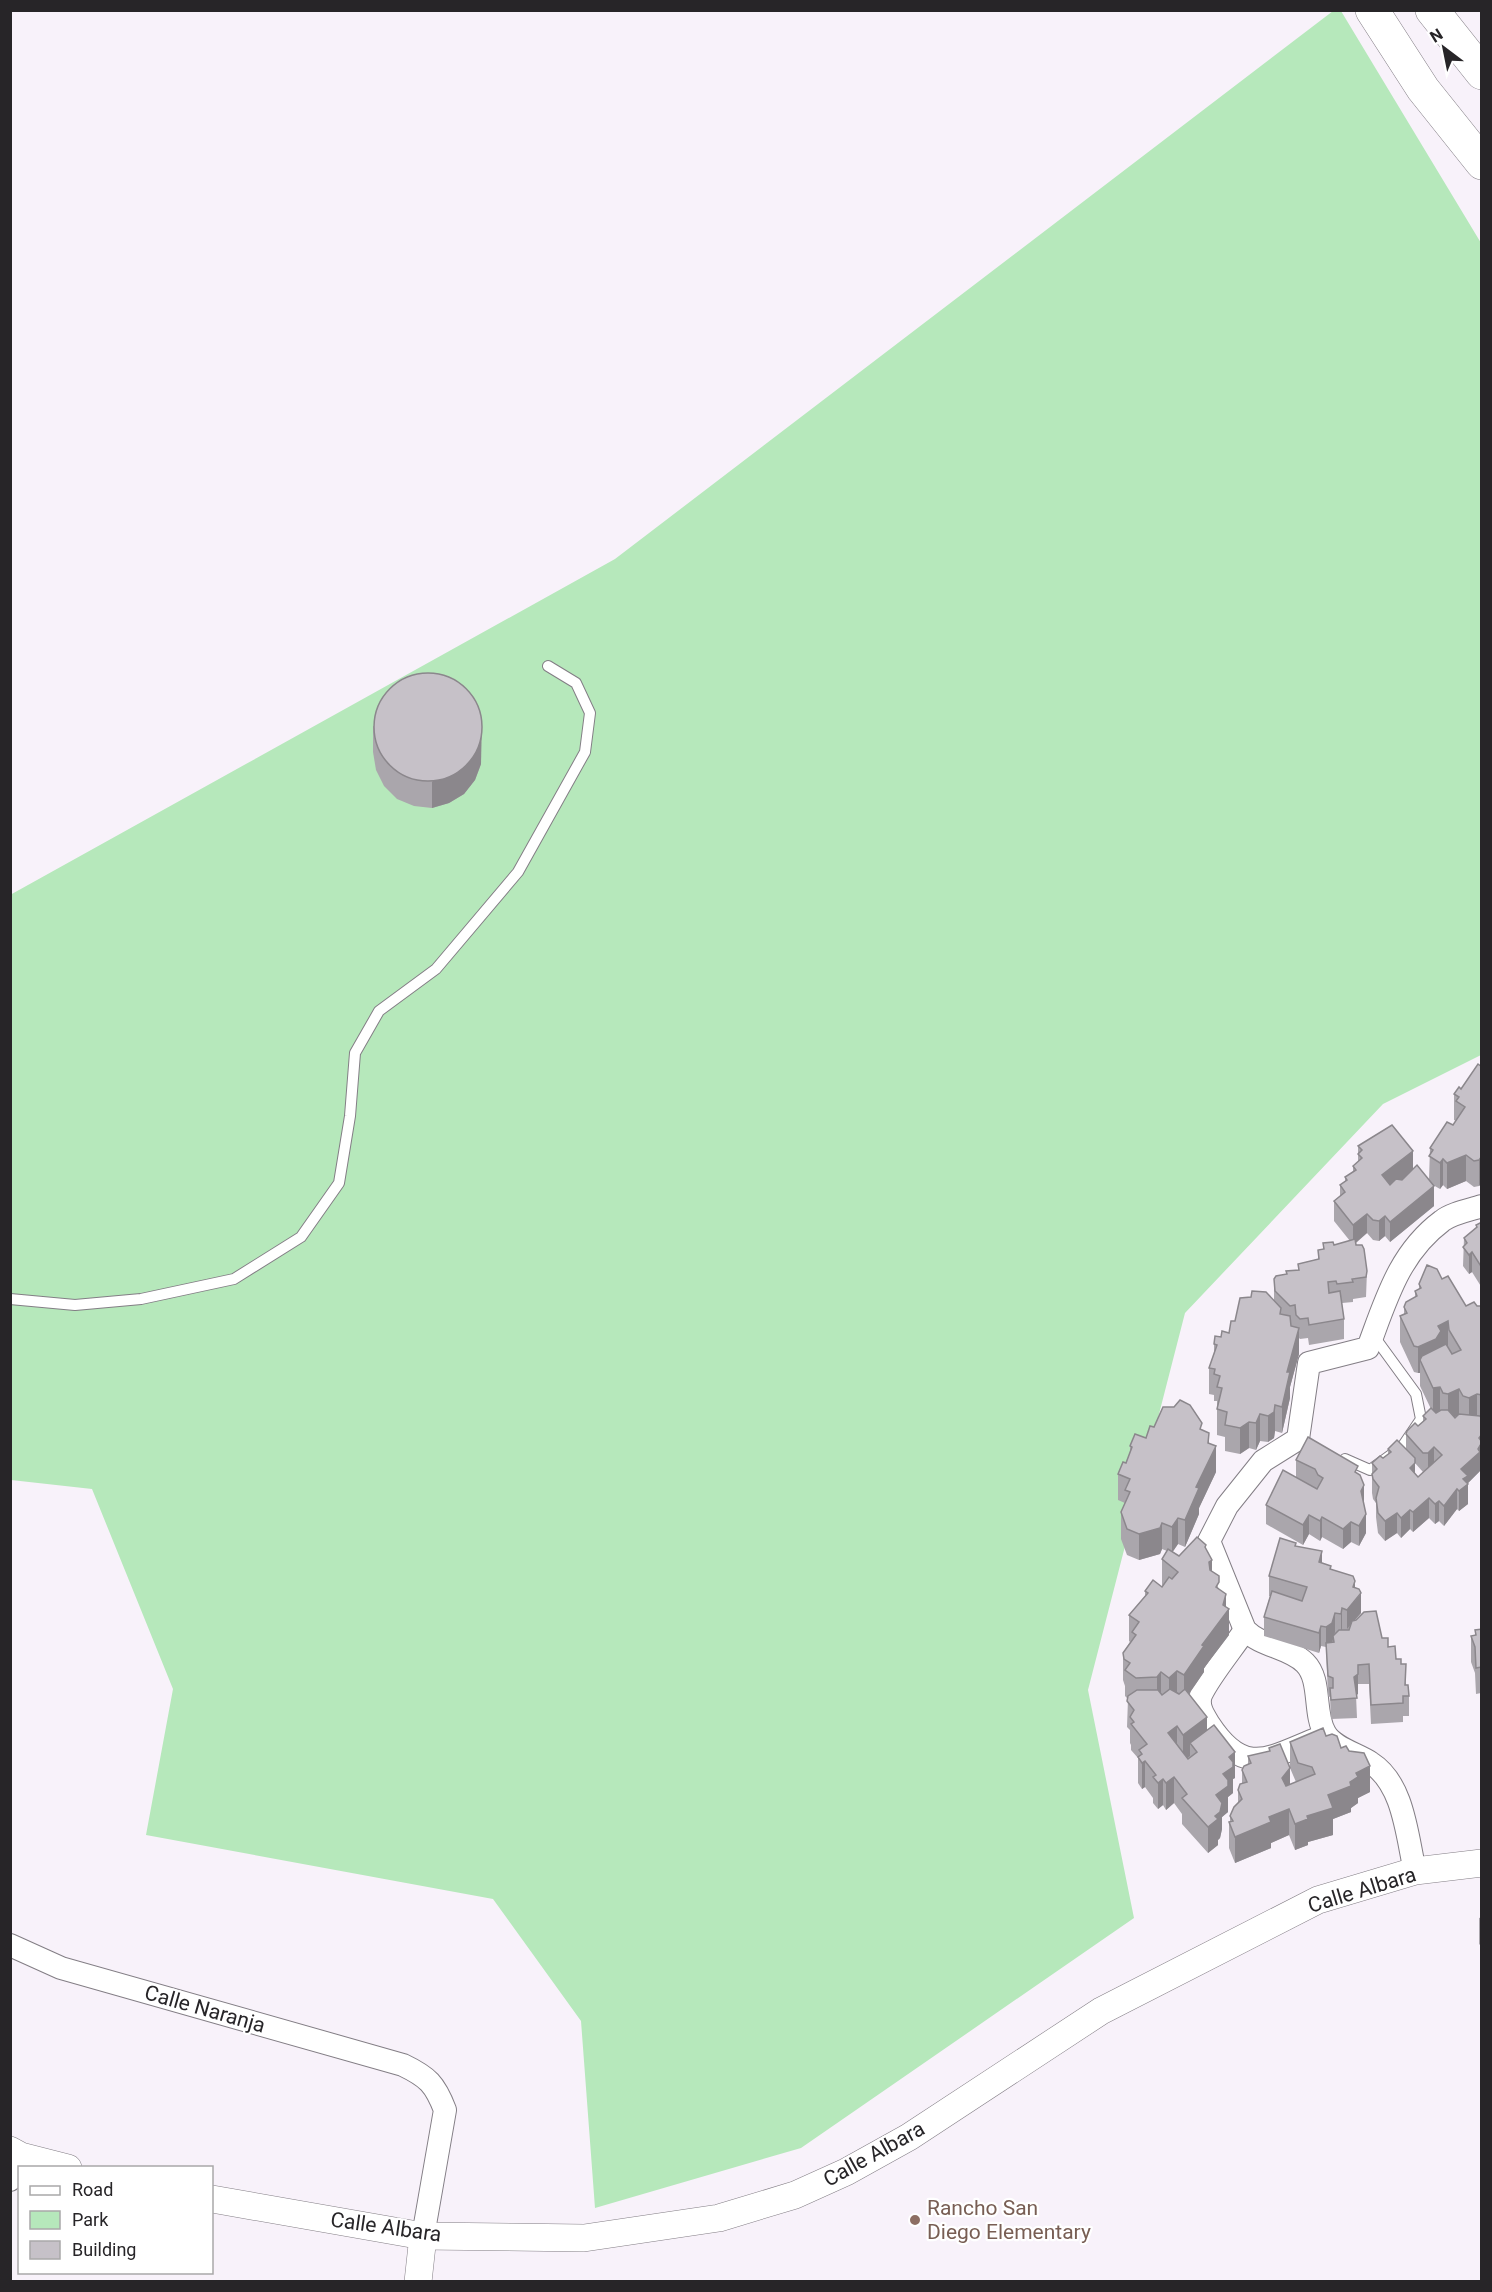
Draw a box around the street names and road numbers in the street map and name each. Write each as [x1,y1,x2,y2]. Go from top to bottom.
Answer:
street label: Calle Albara [1305,1862,1419,1918]
street label: Calle Naranja [142,1980,268,2038]
street label: Calle Albara [819,2116,929,2192]
street label: Calle Albara [329,2207,443,2247]

